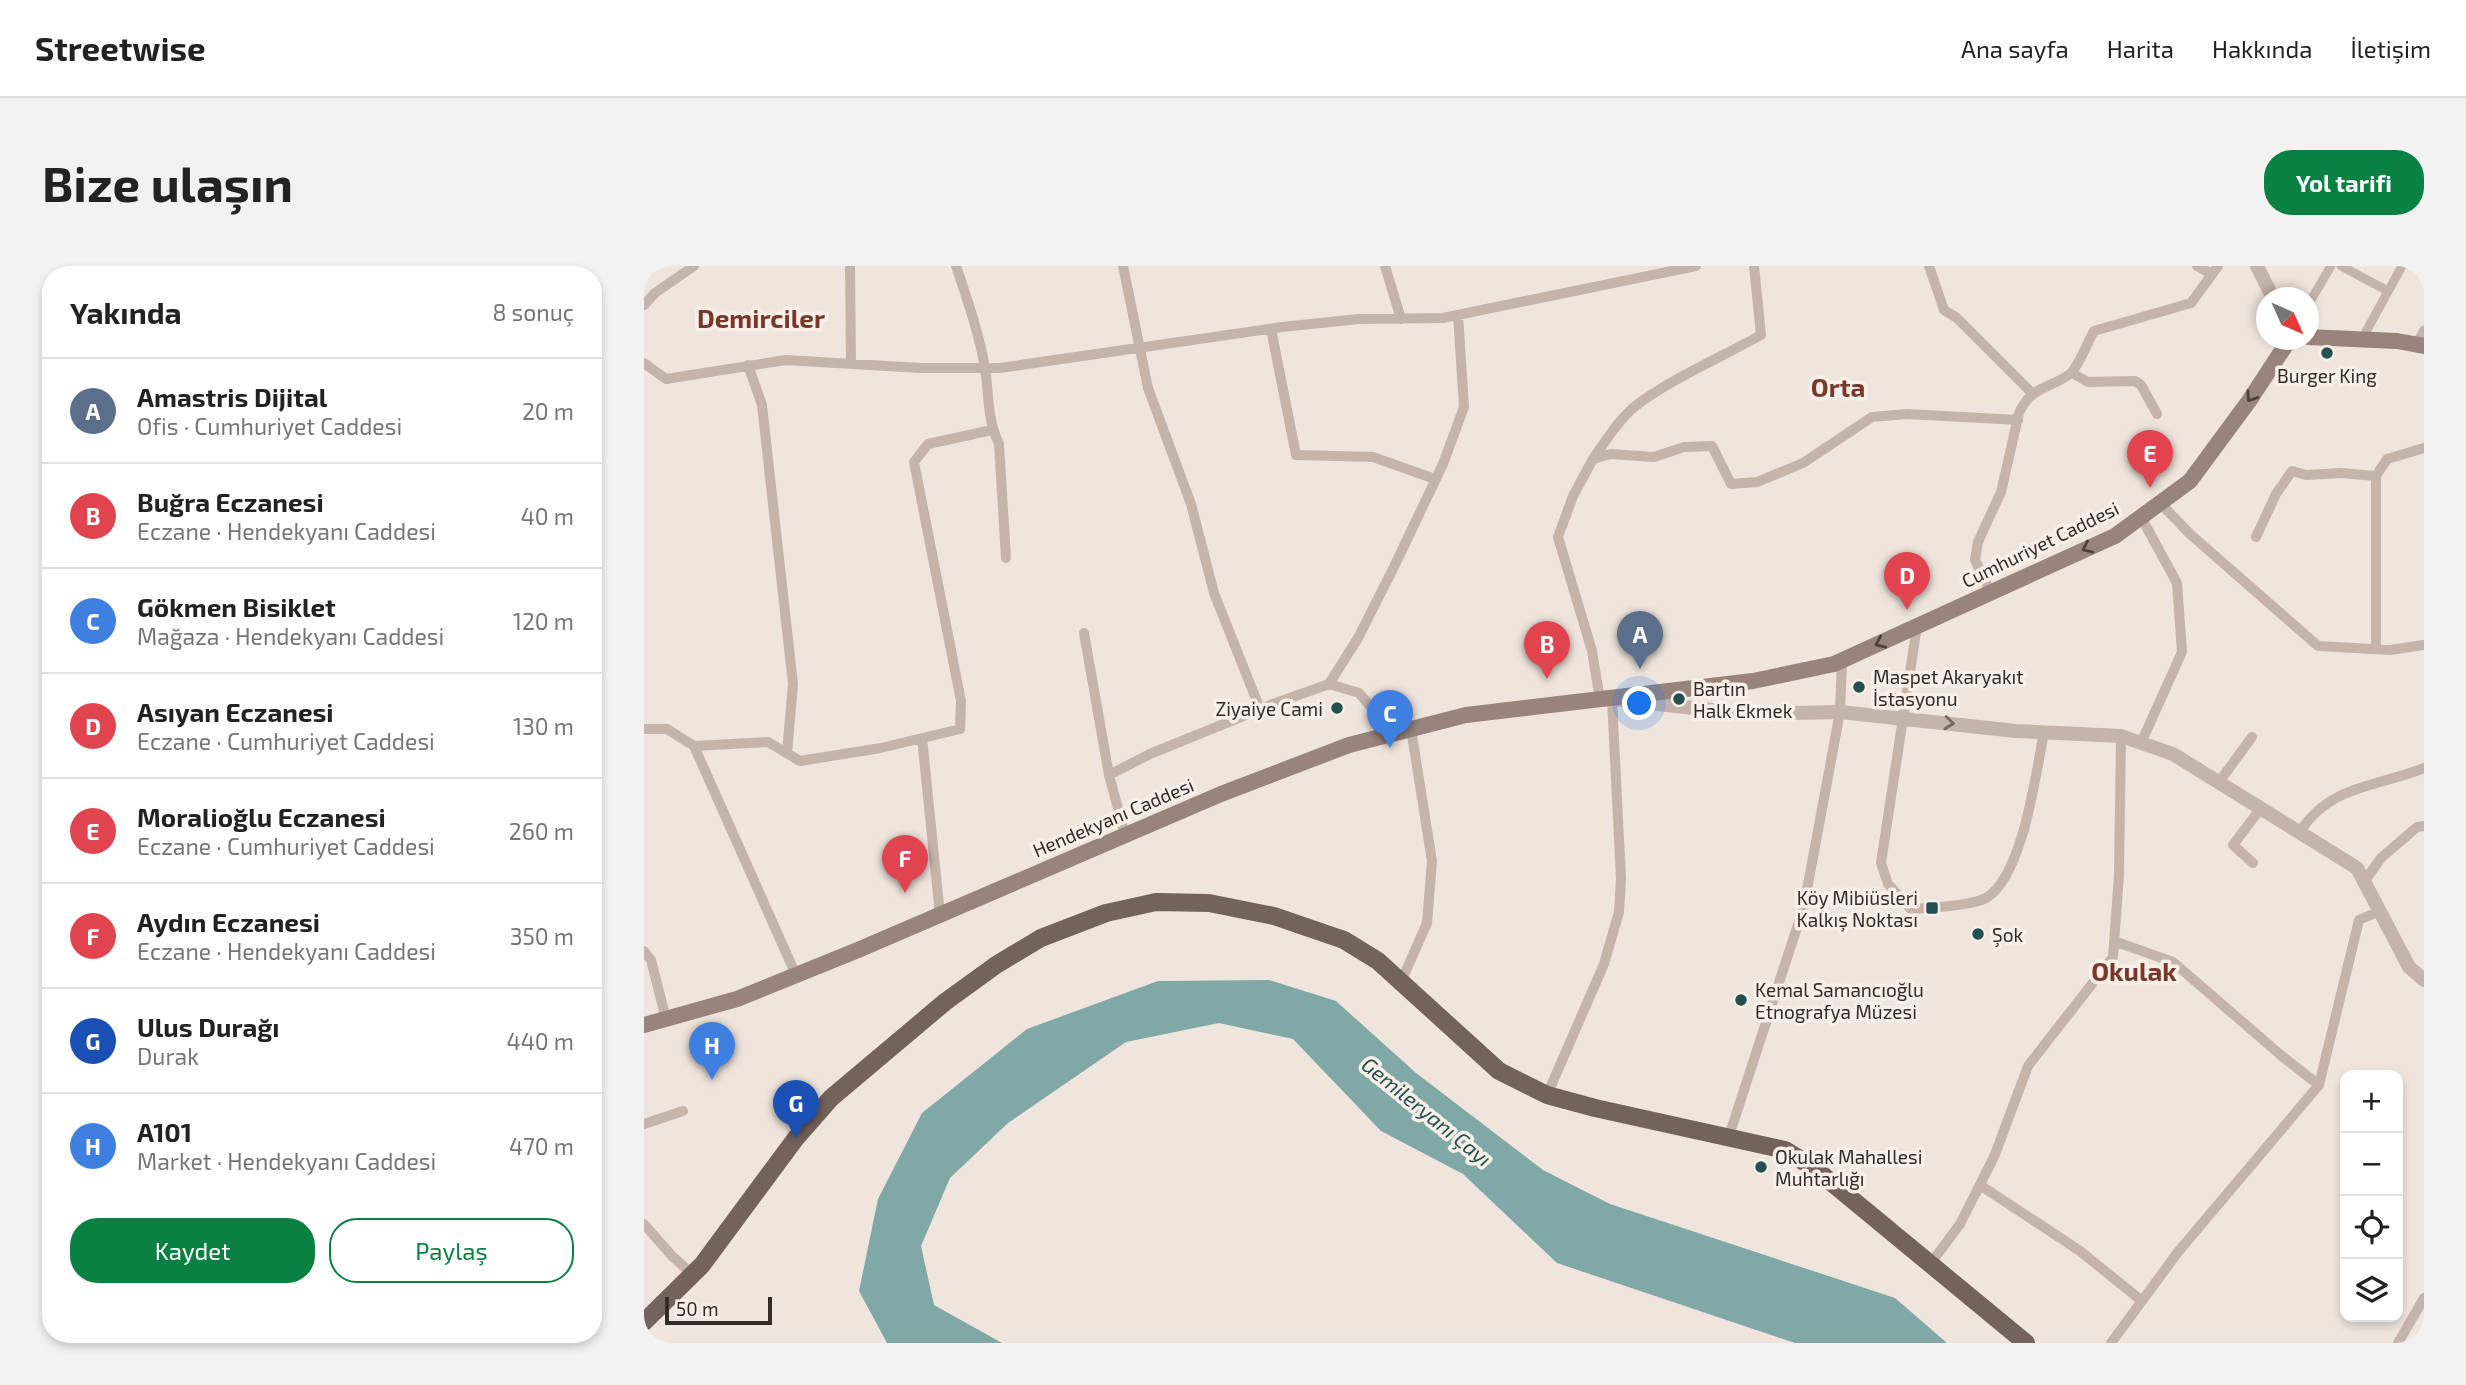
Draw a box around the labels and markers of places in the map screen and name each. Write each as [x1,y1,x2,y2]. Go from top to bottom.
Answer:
marker: Burger King [2319,345,2335,361]
place label: Burger King [2277,364,2377,387]
pin: E [2127,430,2173,488]
pin: D [1884,552,1930,610]
pin: A [1617,611,1663,669]
pin: B [1524,621,1570,679]
place label: Maspet Akaryakıt İstasyonu [1873,665,2024,710]
place label: Bartın Halk Ekmek [1693,677,1793,722]
marker: Maspet Akaryakıt İstasyonu [1851,679,1867,695]
pin: C [1367,690,1413,748]
marker: Bartın Halk Ekmek [1671,691,1687,707]
place label: Ziyaiye Cami [1215,697,1323,720]
marker: Ziyaiye Cami [1329,700,1345,716]
pin: F [882,835,928,893]
place label: Köy Mibiüsleri Kalkış Noktası [1796,886,1918,932]
marker: Köy Mibiüsleri Kalkış Noktası [1924,900,1940,916]
place label: Şok [1992,923,2023,947]
marker: Şok [1970,926,1986,942]
place label: Kemal Samancıoğlu Etnografya Müzesi [1755,978,1924,1023]
marker: Kemal Samancıoğlu Etnografya Müzesi [1733,992,1749,1008]
pin: H [689,1022,735,1080]
pin: G [773,1080,819,1138]
place label: Okulak Mahallesi Muhtarlığı [1775,1145,1922,1190]
marker: Okulak Mahallesi Muhtarlığı [1753,1159,1769,1175]

